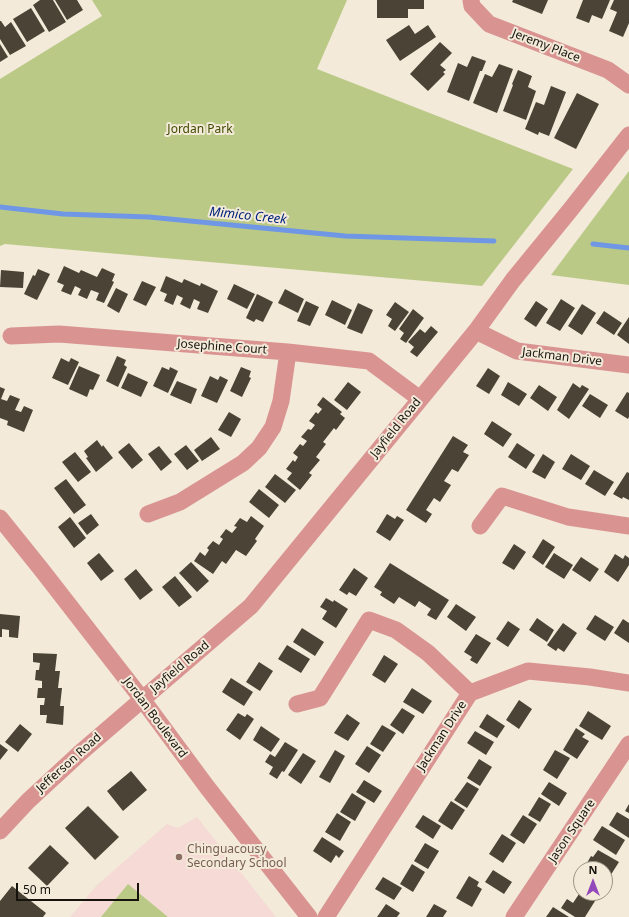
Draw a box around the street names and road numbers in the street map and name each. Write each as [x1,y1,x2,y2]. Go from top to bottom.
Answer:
street label: Jeremy Place [510,26,582,66]
street label: Josephine Court [177,337,267,357]
street label: Jackman Drive [521,345,603,369]
street label: Jayfield Road [368,395,424,461]
street label: Jayfield Road [148,638,212,696]
street label: Jordan Boulevard [120,675,190,761]
street label: Jackman Drive [414,698,470,774]
street label: Jefferson Road [34,730,104,796]
street label: Jason Square [546,797,598,865]

